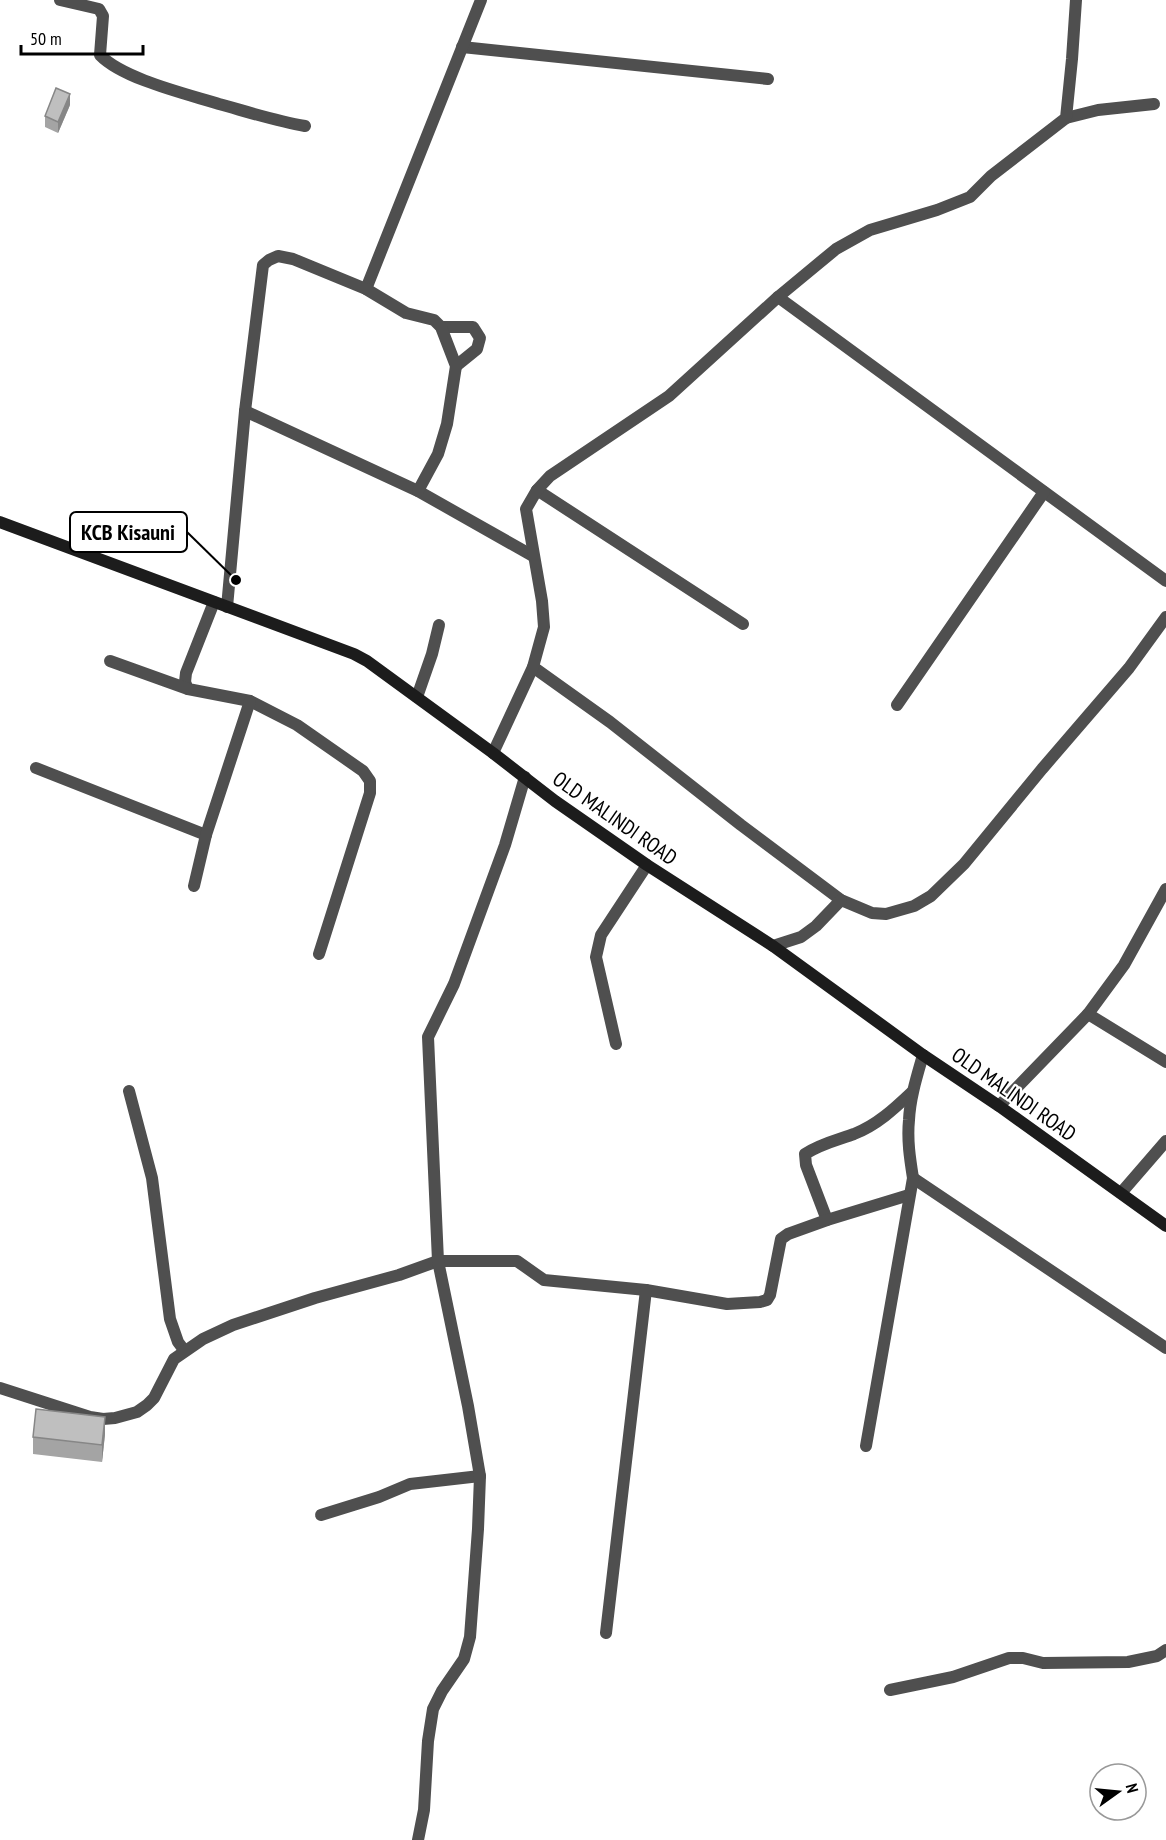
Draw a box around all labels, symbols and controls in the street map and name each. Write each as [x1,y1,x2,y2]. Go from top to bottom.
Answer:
scale bar [21,18,142,56]
text: 50 m [30,27,62,50]
callout: KCB Kisauni [70,512,187,552]
text: KCB Kisauni [81,518,175,546]
street label: OLD MALINDI ROAD [548,765,682,871]
street label: OLD MALINDI ROAD [947,1041,1081,1147]
north arrow [1088,1762,1148,1822]
text: N [1122,1781,1143,1795]

